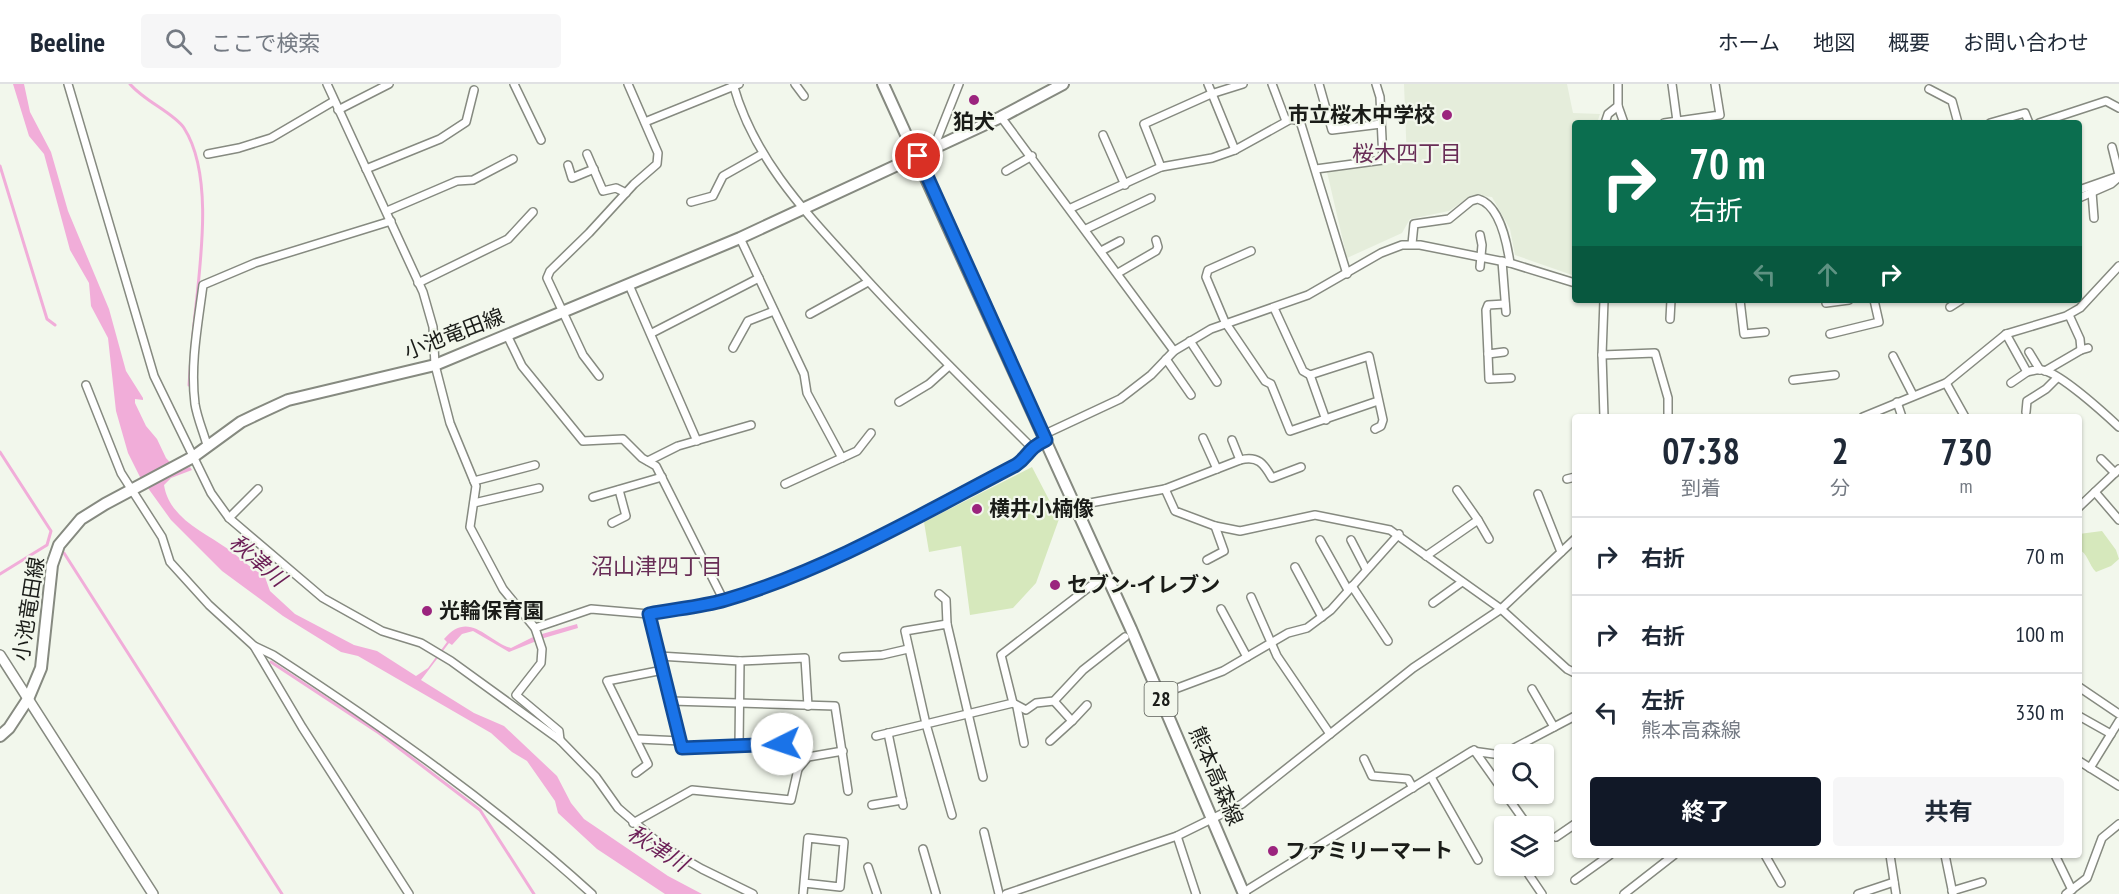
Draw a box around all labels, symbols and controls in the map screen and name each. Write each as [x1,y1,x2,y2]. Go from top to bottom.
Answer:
search box [141,14,561,68]
text: Beeline [30,23,105,60]
icon: search [162,25,195,58]
text: ここで検索 [210,29,320,57]
text: ホーム [1718,29,1780,56]
text: 地図 [1813,29,1855,56]
text: 概要 [1888,29,1930,56]
text: お問い合わせ [1963,29,2089,56]
marker: 狛犬 [967,93,981,107]
place label: 市立桜木中学校 [1288,101,1435,128]
place label: 狛犬 [953,108,995,135]
marker: 市立桜木中学校 [1440,108,1454,122]
pin [892,130,943,181]
text: 70 m [1689,136,1766,191]
icon: arrive [901,139,934,172]
district label: 桜木四丁目 [1352,139,1462,167]
icon: right [1590,144,1668,222]
text: 右折 [1689,193,1743,227]
icon: left [1748,258,1781,291]
icon: ahead [1811,258,1844,291]
icon: right [1874,258,1907,291]
street label: 小池竜田線 [400,302,508,365]
text: 07:38 [1662,427,1740,474]
text: 2 [1832,427,1849,474]
text: 730 [1940,428,1992,475]
text: m [1960,473,1973,499]
text: 到着 [1681,475,1721,501]
text: 分 [1830,475,1850,501]
place label: 横井小楠像 [989,495,1094,522]
marker: 横井小楠像 [970,502,984,516]
water label: 秋津川 [224,528,294,594]
icon: right [1590,540,1623,573]
text: 70 m [2025,542,2064,570]
text: 右折 [1641,544,1685,572]
district label: 沼山津四丁目 [591,552,723,580]
street label: 小池竜田線 [7,555,50,663]
place label: セブン-イレブン [1067,571,1220,598]
marker: セブン-イレブン [1048,578,1062,592]
place label: 光輪保育園 [439,597,544,624]
marker: 光輪保育園 [420,604,434,618]
icon: right [1590,618,1623,651]
text: 100 m [2015,620,2064,648]
text: 右折 [1641,622,1685,650]
road number: 28 [1144,682,1178,716]
text: 左折 [1641,686,1685,714]
icon: left [1590,696,1623,729]
text: 330 m [2015,698,2064,726]
position arrow [750,712,814,776]
text: 熊本高森線 [1641,717,1741,743]
street label: 熊本高森線 [1184,722,1249,829]
map controls [1494,744,1554,876]
button: search [1494,744,1554,804]
button: 終了 [1590,777,1821,846]
button: 共有 [1833,777,2064,846]
button: layers [1494,816,1554,876]
water label: 秋津川 [623,819,695,878]
place label: ファミリーマート [1285,837,1453,864]
marker: ファミリーマート [1266,844,1280,858]

